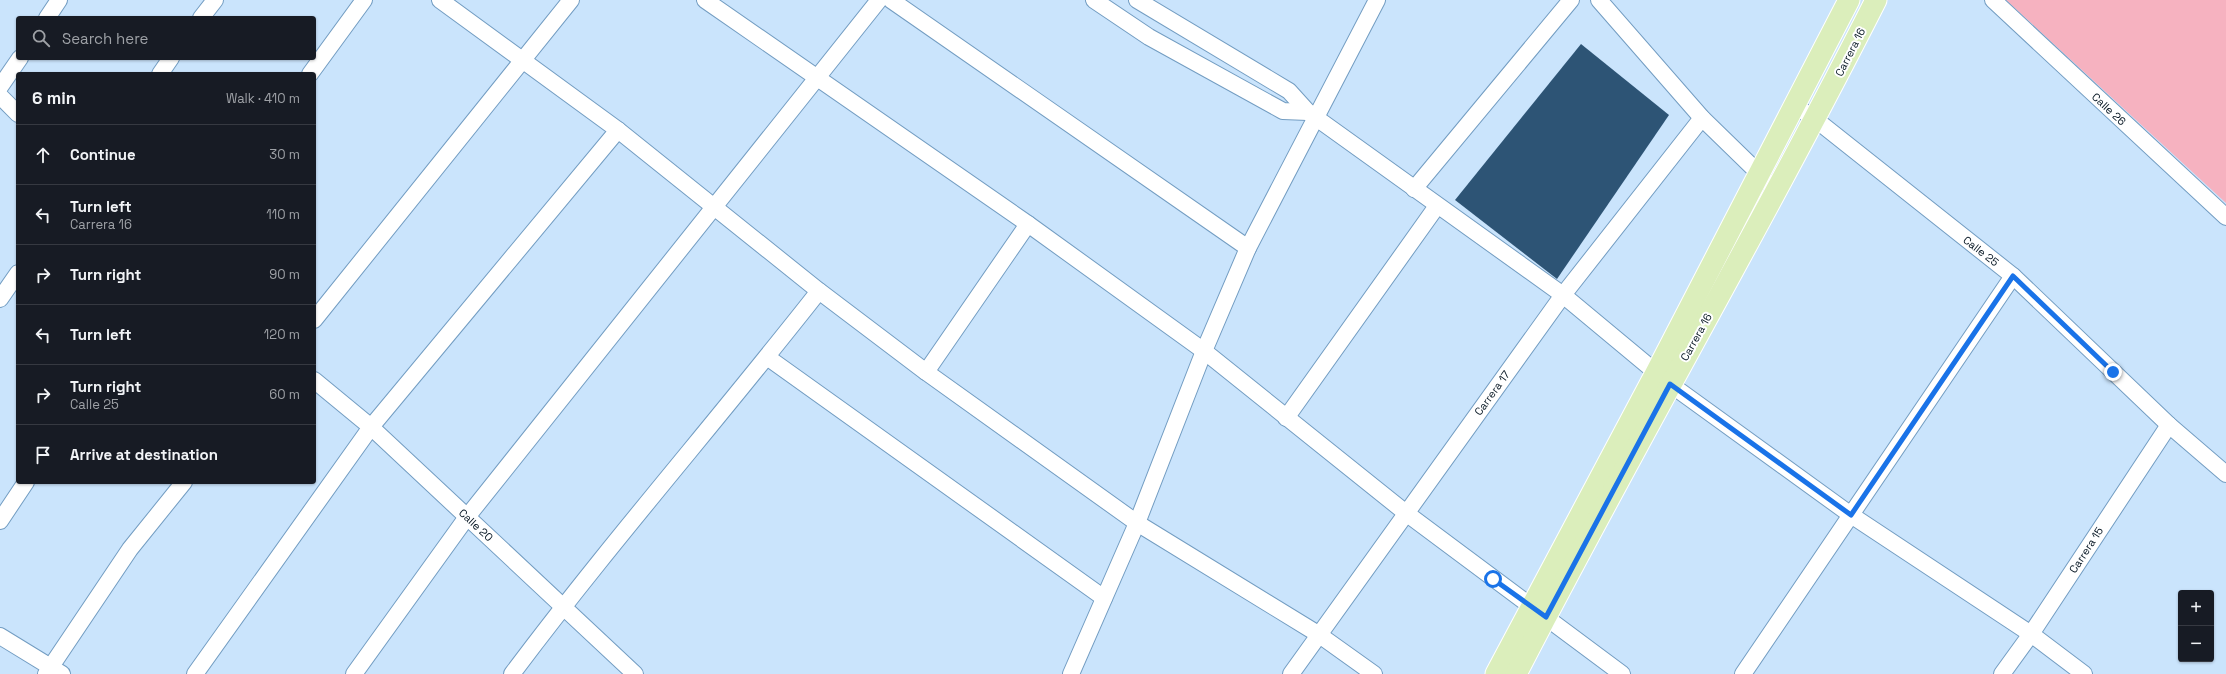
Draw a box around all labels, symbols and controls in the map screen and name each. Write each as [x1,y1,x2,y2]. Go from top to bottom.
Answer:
search box [16,16,316,60]
street label: Carrera 16 [1832,25,1868,79]
icon: search [30,27,52,49]
text: Search here [62,29,148,48]
text: 6 min [32,87,76,109]
text: Walk · 410 m [226,90,300,107]
street label: Calle 26 [2089,90,2129,128]
icon: ahead [32,144,54,166]
text: Continue [70,145,136,164]
text: 30 m [269,146,300,163]
text: Turn left [70,197,132,216]
icon: left [32,204,54,226]
text: 110 m [266,206,300,223]
text: Carrera 16 [70,216,132,233]
street label: Calle 25 [1960,233,2002,269]
icon: right [32,264,54,286]
text: Turn right [70,265,141,284]
text: 90 m [269,266,300,283]
street label: Carrera 16 [1677,310,1715,363]
icon: left [32,324,54,346]
text: Turn left [70,325,132,344]
text: 120 m [264,326,300,343]
route end [2104,363,2122,381]
street label: Carrera 17 [1471,368,1513,418]
text: Turn right [70,377,141,396]
icon: right [32,384,54,406]
text: 60 m [269,386,300,403]
text: Calle 25 [70,396,119,413]
icon: arrive [32,444,54,466]
text: Arrive at destination [70,445,218,464]
street label: Calle 20 [456,506,496,544]
street label: Carrera 15 [2066,524,2106,576]
route start [1484,570,1502,588]
map controls [2178,590,2214,662]
button: + [2178,590,2214,626]
button: − [2178,626,2214,662]

